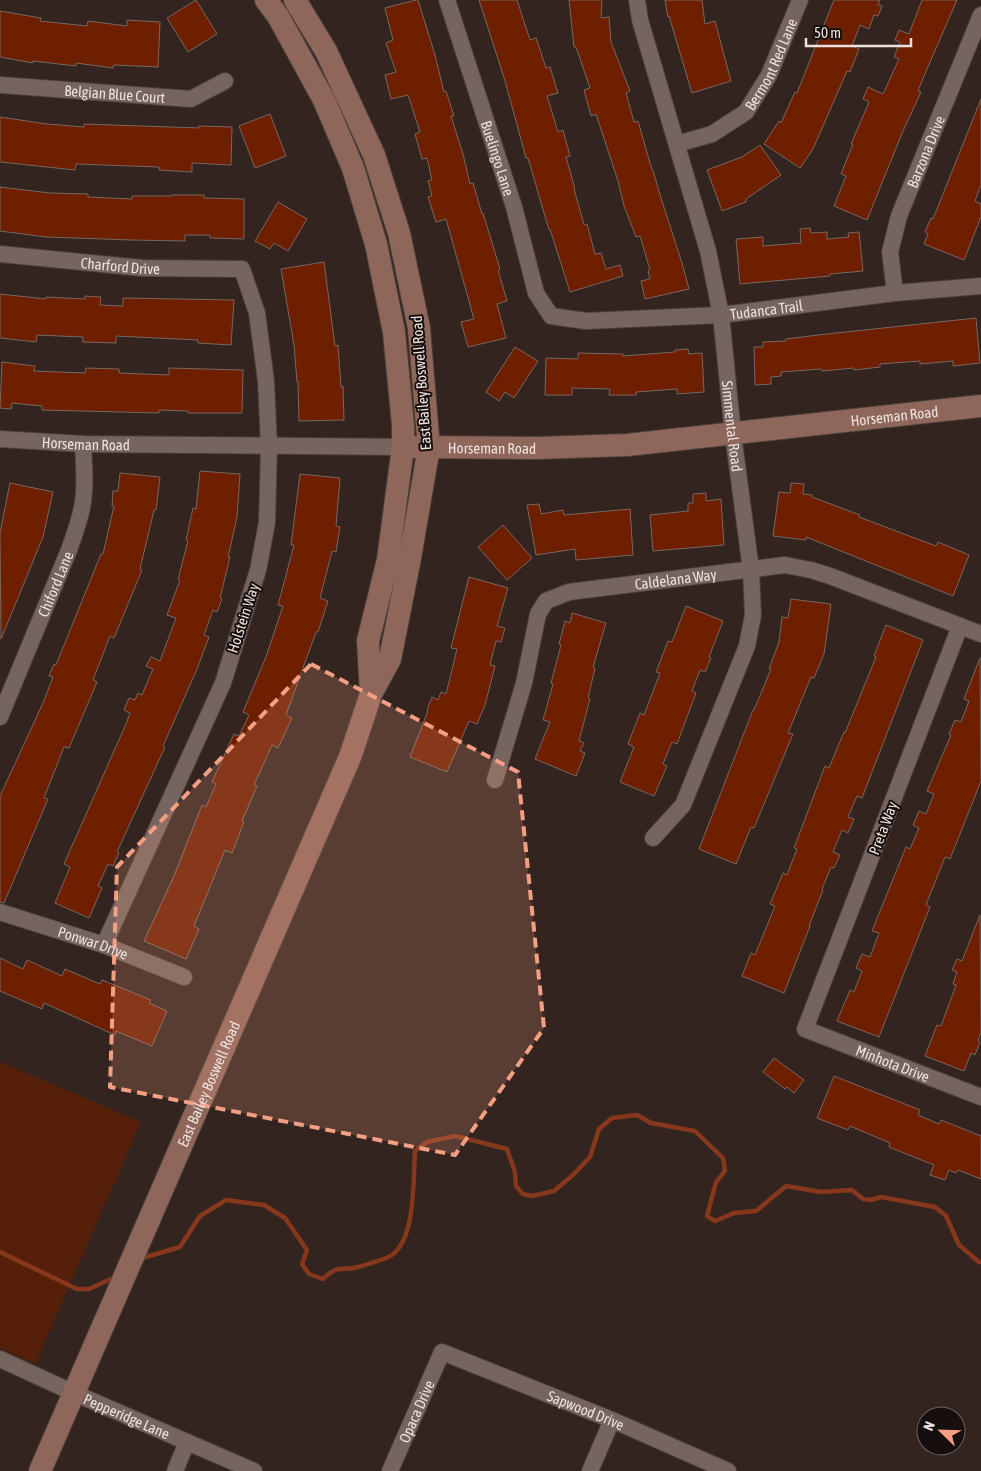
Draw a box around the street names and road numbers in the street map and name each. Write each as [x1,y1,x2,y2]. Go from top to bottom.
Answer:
street label: Bermont Red Lane [741,16,800,113]
street label: Belgian Blue Court [64,81,166,106]
street label: Barzona Drive [903,113,948,190]
street label: Buelingo Lane [478,118,518,198]
street label: Charford Drive [80,254,160,277]
street label: Tudanca Trail [729,296,804,322]
street label: East Bailey Boswell Road [408,315,434,451]
street label: Simmental Road [719,380,746,473]
street label: Horseman Road [850,402,939,429]
street label: Horseman Road [41,433,130,453]
street label: Horseman Road [448,439,536,456]
street label: Chiford Lane [34,549,76,619]
street label: Caldelana Way [634,565,718,592]
street label: Holstein Way [224,581,262,655]
street label: Preta Way [865,799,901,857]
street label: Ponwar Drive [56,923,131,962]
street label: East Bailey Boswell Road [173,1019,243,1149]
street label: Minhota Drive [854,1041,932,1085]
street label: Opaca Drive [395,1377,437,1445]
street label: Sapwood Drive [545,1387,627,1433]
street label: Pepperidge Lane [81,1390,173,1442]

